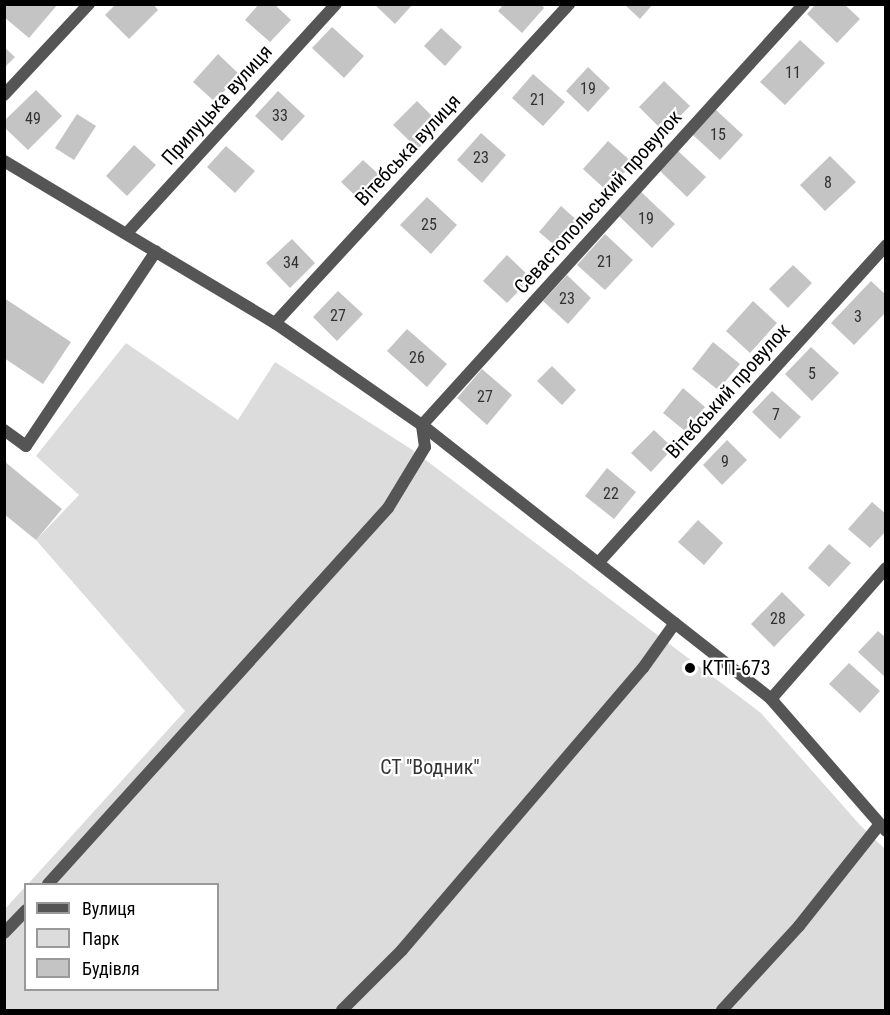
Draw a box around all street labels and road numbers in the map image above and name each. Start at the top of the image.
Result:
street label: Прилуцька вулиця [157,40,277,170]
street label: Вітебська вулиця [350,89,466,211]
street label: Севастопольський провулок [509,105,687,299]
street label: Вітебський провулок [661,318,795,464]

